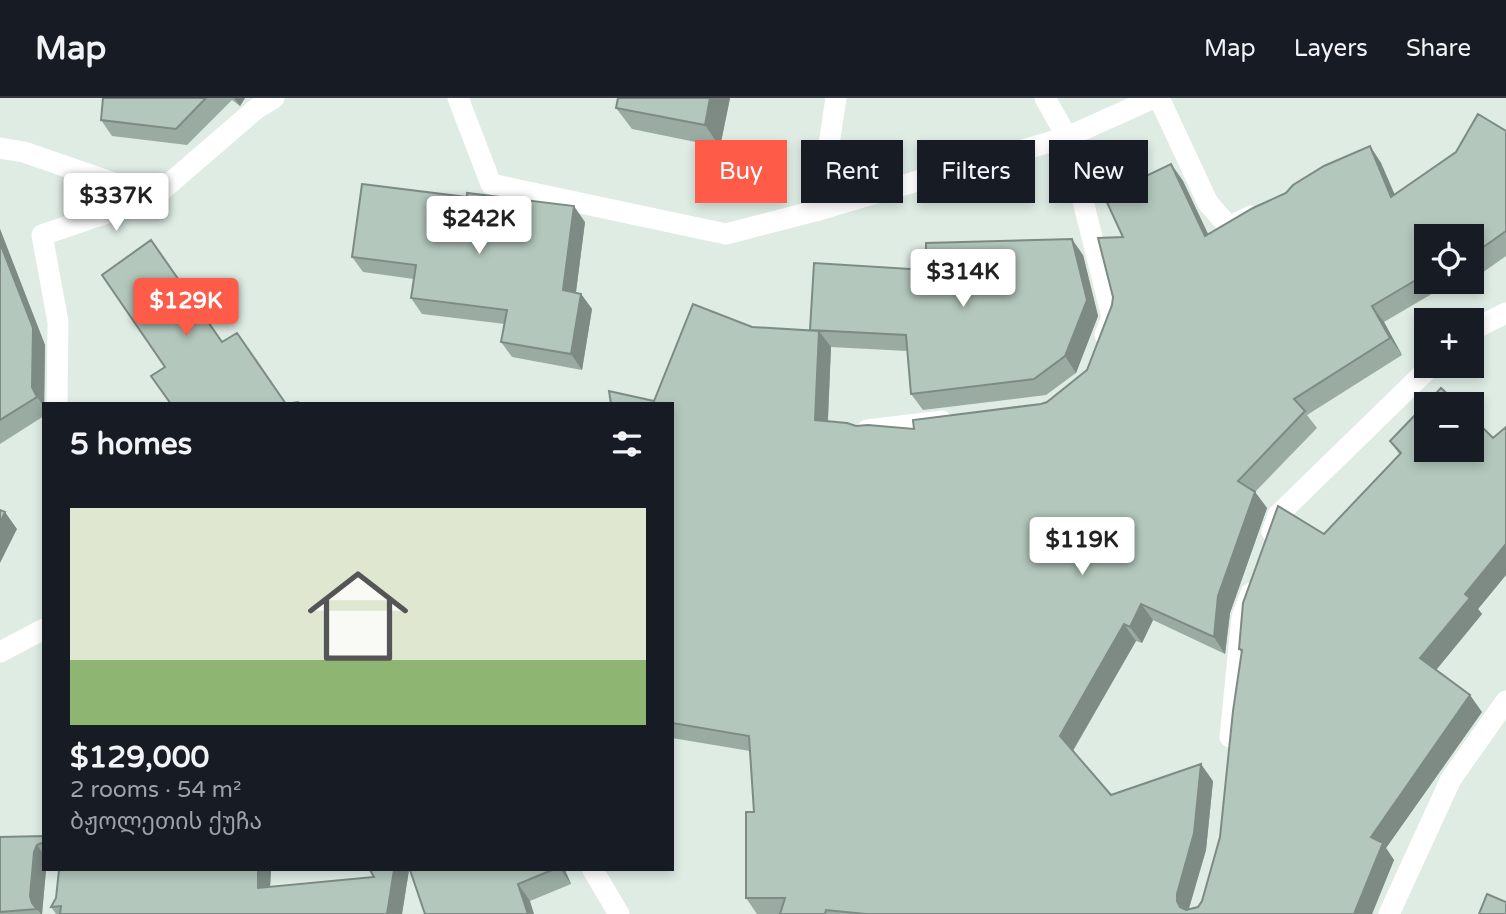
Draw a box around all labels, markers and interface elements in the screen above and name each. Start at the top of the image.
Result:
text: Map [35,29,106,68]
text: Map [1204,34,1256,63]
text: Layers [1294,34,1368,63]
text: Share [1406,34,1471,63]
chip: Buy [695,140,787,203]
chip: Rent [801,140,903,203]
chip: Filters [917,140,1035,203]
chip: New [1049,140,1148,203]
pin: $337K [67,174,165,233]
text: $337K [80,182,152,210]
pin: $242K [430,197,528,256]
text: $242K [443,205,515,233]
map controls [1414,224,1484,462]
button: locate [1414,224,1484,294]
pin: $314K [914,250,1012,309]
text: $314K [927,258,999,286]
pin: $129K [137,278,235,338]
text: $129K [150,287,222,315]
button: + [1414,308,1484,378]
button: − [1414,392,1484,462]
icon: filters [608,425,646,463]
text: 5 homes [70,426,192,463]
pin: $119K [1033,518,1131,577]
text: $119K [1046,526,1118,554]
icon: home [295,553,421,679]
text: $129,000 [70,739,209,776]
text: 2 rooms · 54 m² [70,776,241,804]
text: ბჟოლეთის ქუჩა [70,808,262,836]

